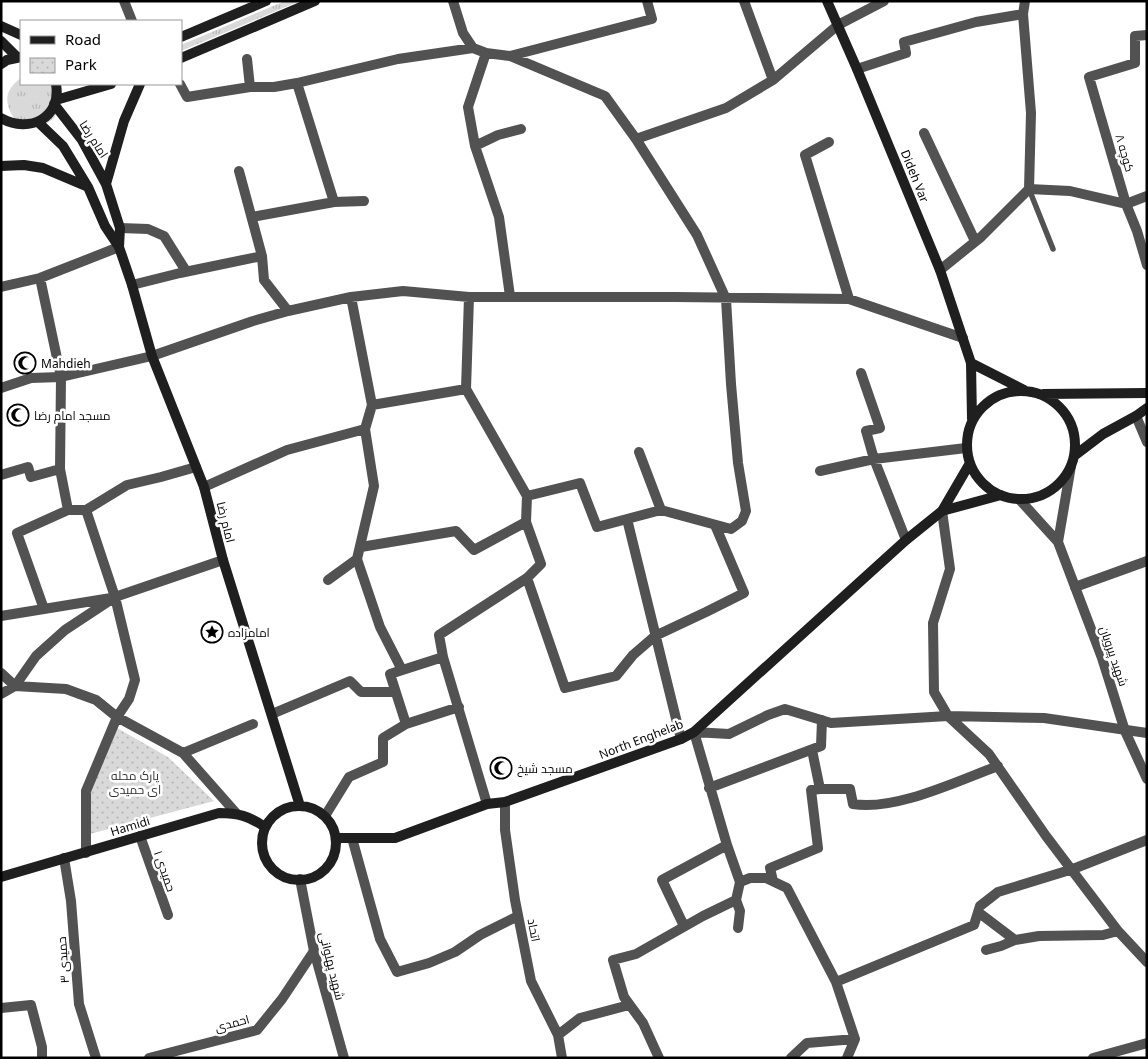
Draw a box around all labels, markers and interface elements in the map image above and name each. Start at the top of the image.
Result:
legend [20,20,182,85]
text: Road [65,29,101,49]
text: Park [65,54,97,74]
street label: امام رضا [76,117,112,161]
street label: کوچه ۸ [1111,132,1138,174]
street label: Dideh Var [897,147,933,205]
mosque icon: Mahdieh [13,351,37,375]
place label: Mahdieh [41,355,91,372]
mosque icon: مسجد امام رضا [6,403,30,427]
place label: مسجد امام رضا [34,407,110,424]
street label: امام رضا [213,500,239,544]
place icon: امامزاده [200,620,224,644]
place label: امامزاده [228,624,270,641]
street label: شهید پیرویان [1095,624,1132,689]
street label: North Enghelab [596,715,686,763]
mosque icon: مسجد شیخ [489,756,513,780]
place label: مسجد شیخ [517,760,573,777]
park label: پارک محله ای حمیدی [109,767,161,798]
street label: Hamidi [108,812,152,840]
street label: حمیدی ۱ [150,848,180,894]
street label: اتحاد [523,917,545,943]
street label: شهید پهلوانی [314,930,349,1002]
street label: حمیدی ۳ [53,936,73,984]
street label: احمدی [213,1010,251,1036]

